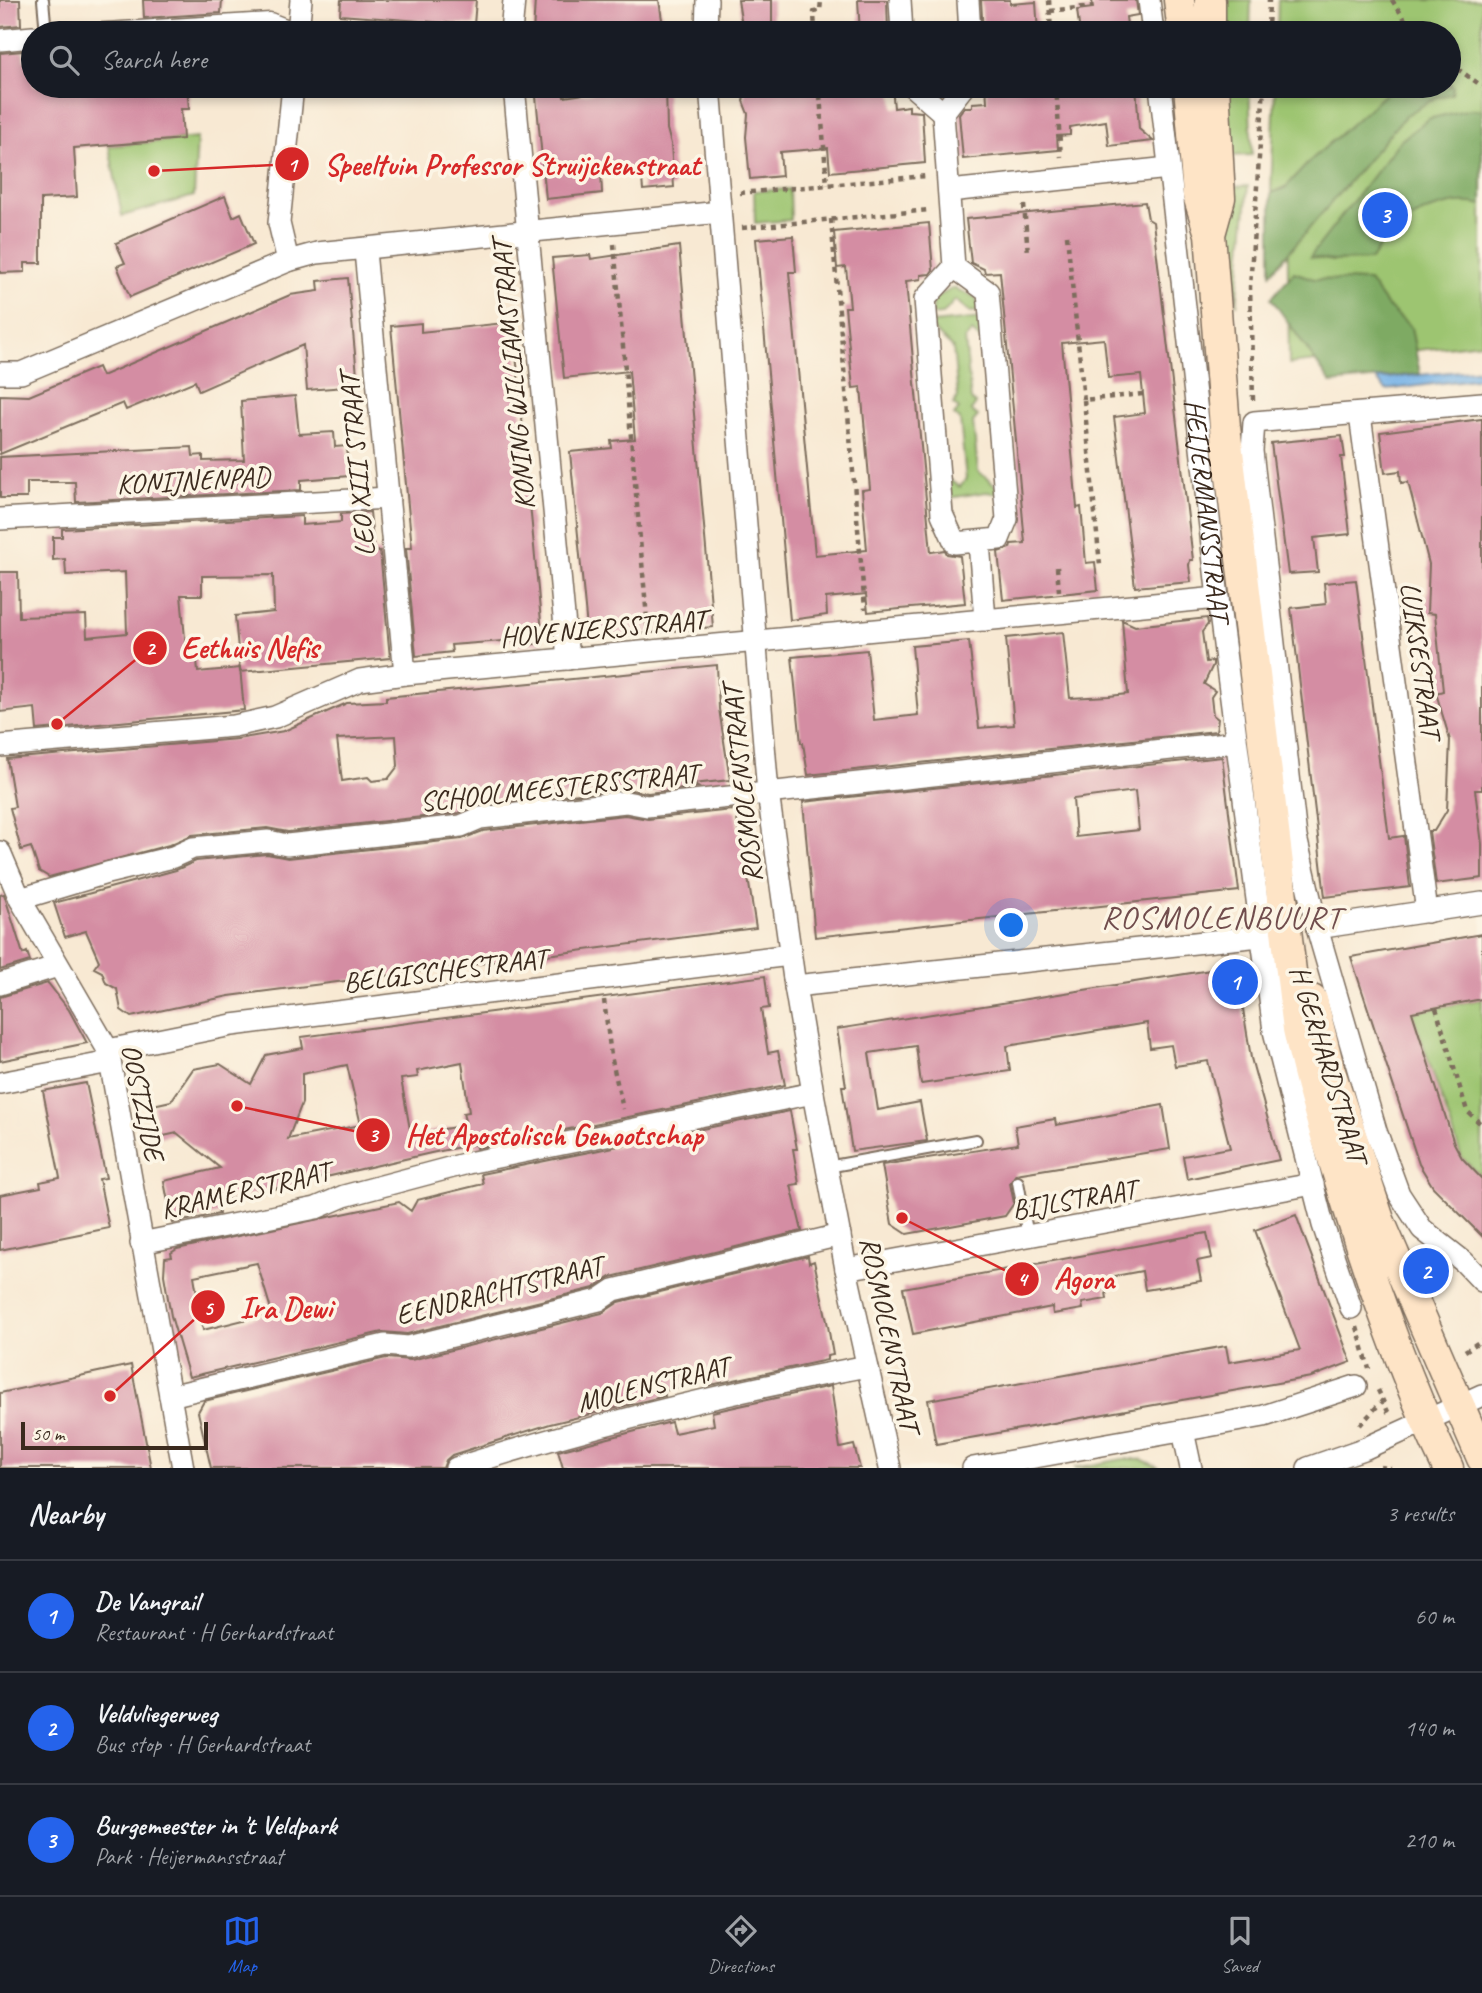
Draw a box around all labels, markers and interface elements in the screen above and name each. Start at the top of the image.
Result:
search box [21,21,1461,98]
icon: search [45,41,83,79]
text: Search here [101,43,207,76]
callout: Speeltuin Professor Struijckenstraat [275,139,714,190]
text: Speeltuin Professor Struijckenstraat [324,146,703,184]
text: 1 [287,152,299,178]
pin: 3 [1362,189,1408,241]
street label: KONING WILLIAMSTRAAT [483,232,542,511]
street label: LEO XIII STRAAT [331,365,382,558]
street label: HEIJERMANSSTRAAT [1178,398,1239,629]
street label: KONIJNENPAD [116,458,273,501]
street label: LUIKSESTRAAT [1393,580,1450,746]
street label: HOVENIERSSTRAAT [498,601,715,654]
callout: Eethuis Nefis [132,622,333,673]
text: Eethuis Nefis [181,629,322,667]
text: 2 [145,635,157,661]
street label: ROSMOLENSTRAAT [714,677,770,884]
street label: SCHOOLMEESTERSSTRAAT [418,754,706,819]
district label: ROSMOLENBUURT [1101,897,1347,938]
your location [994,908,1028,942]
street label: BELGISCHESTRAAT [341,939,555,1000]
pin: 1 [1212,956,1258,1008]
street label: H GERHARDSTRAAT [1282,961,1377,1173]
street label: OOSTZIJDE [114,1041,173,1166]
callout: Het Apostolisch Genootschap [356,1109,717,1160]
text: Het Apostolisch Genootschap [405,1116,705,1154]
text: 3 [368,1122,380,1148]
street label: KRAMERSTRAAT [157,1152,340,1226]
street label: BIJLSTRAAT [1009,1170,1145,1227]
street label: ROSMOLENSTRAAT [852,1234,929,1441]
pin: 2 [1403,1245,1449,1297]
street label: EENDRACHTSTRAAT [392,1246,612,1333]
callout: Agora [1005,1253,1128,1304]
text: Agora [1054,1260,1117,1298]
text: 4 [1017,1266,1029,1292]
callout: Ira Dewi [191,1282,346,1333]
text: Ira Dewi [240,1289,336,1327]
text: 5 [203,1295,214,1321]
street label: MOLENSTRAAT [573,1347,739,1420]
scale bar [21,1419,208,1451]
text: 50 m [32,1422,64,1446]
text: Nearby [28,1495,104,1533]
text: 3 results [1387,1499,1454,1528]
text: De Vangrail [95,1585,199,1618]
text: 1 [46,1602,56,1631]
text: 60 m [1415,1602,1454,1631]
text: Restaurant · H Gerhardstraat [95,1618,333,1647]
text: Veldvliegerweg [95,1697,217,1730]
text: 2 [46,1714,56,1743]
text: 140 m [1405,1714,1454,1743]
text: Bus stop · H Gerhardstraat [95,1730,310,1759]
text: Burgemeester in 't Veldpark [95,1809,337,1842]
text: 3 [46,1826,56,1855]
text: 210 m [1405,1826,1454,1855]
text: Park · Heijermansstraat [95,1842,283,1871]
tab: Map [223,1912,261,1978]
tab: Directions [708,1912,774,1978]
tab: Saved [1221,1912,1259,1978]

